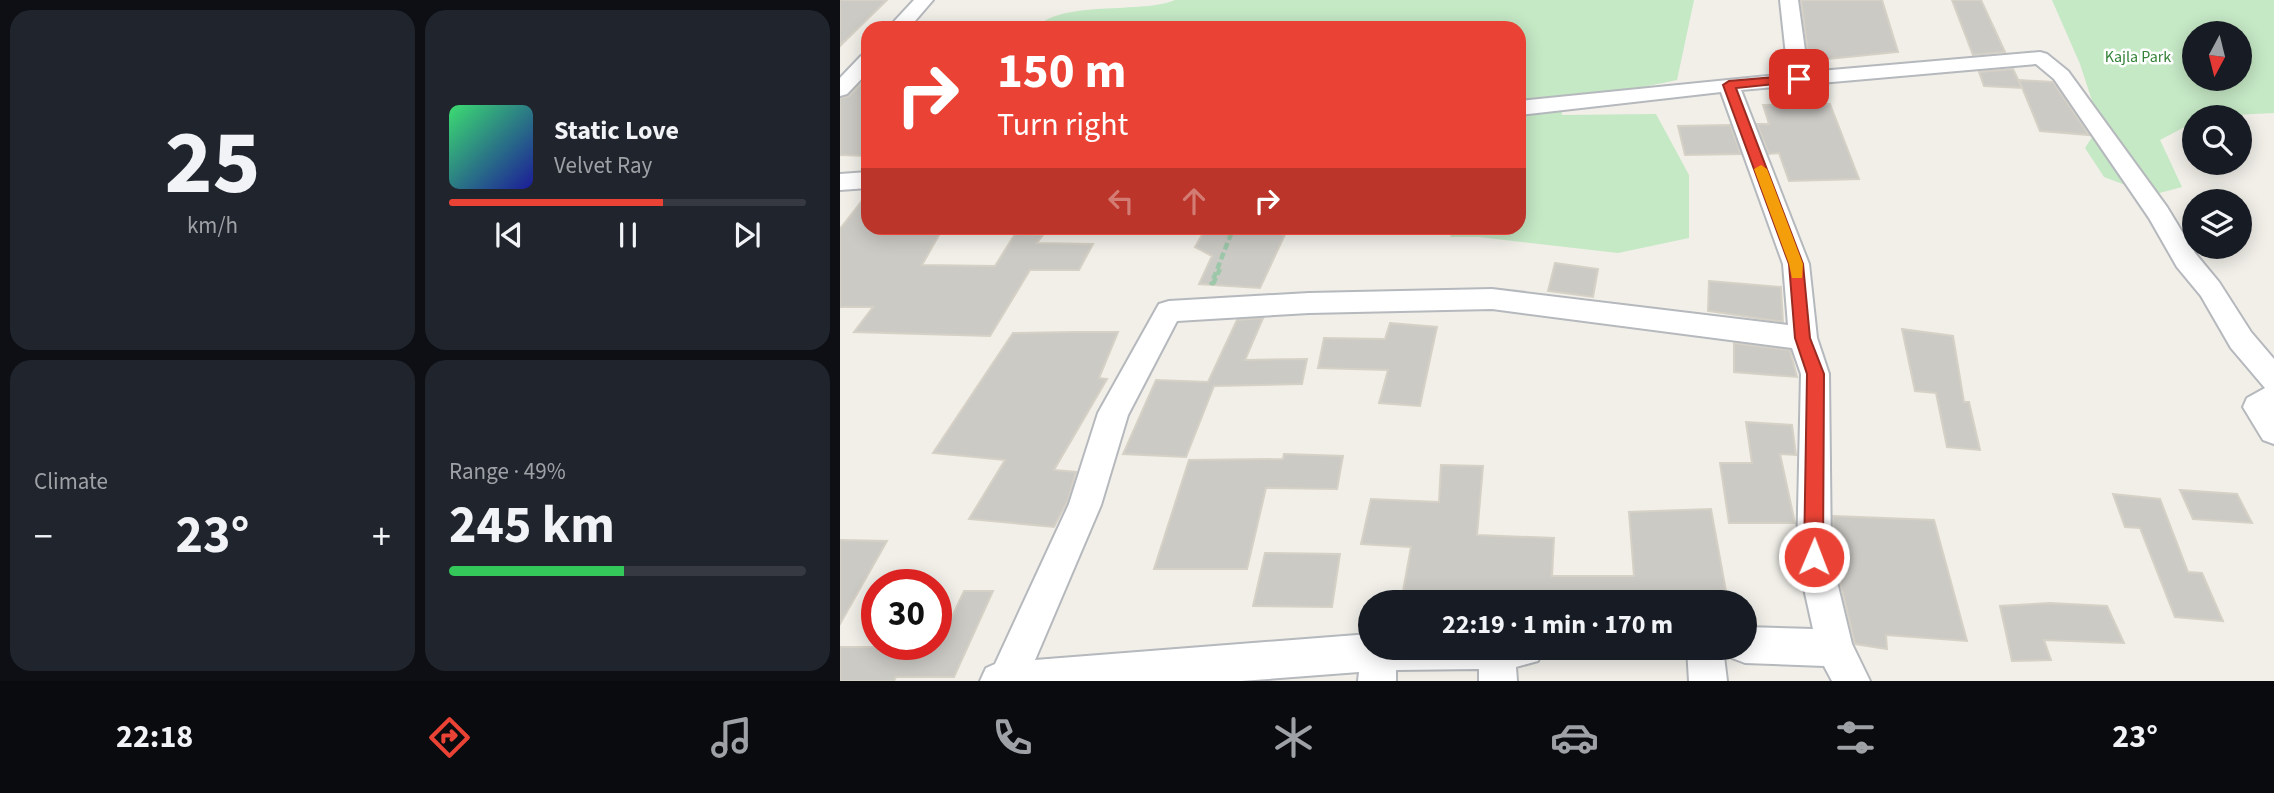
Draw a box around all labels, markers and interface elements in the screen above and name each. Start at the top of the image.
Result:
north arrow [2182,21,2252,91]
map controls [2182,21,2252,259]
text: 150 m [997,37,1126,107]
park label: Kajla Park [2105,46,2171,68]
icon: right [882,49,973,140]
pin [1769,49,1829,109]
icon: arrive [1780,60,1818,98]
text: 25 [164,99,261,228]
text: Turn right [997,102,1128,148]
button: search [2182,105,2252,175]
text: Static Love [554,112,679,149]
text: Velvet Ray [554,149,652,182]
icon: left [1102,182,1140,220]
icon: ahead [1175,182,1213,220]
icon: right [1248,182,1286,220]
button: layers [2182,189,2252,259]
text: km/h [187,209,238,242]
icon: previous [490,216,528,254]
icon: pause [609,216,647,254]
icon: next [728,216,766,254]
text: Range · 49% [449,455,566,488]
text: Climate [34,465,108,498]
text: 245 km [449,489,615,563]
text: 23° [176,499,249,573]
text: − [34,510,53,564]
text: + [372,510,391,564]
position arrow [1777,520,1851,594]
speed limit sign: 30 [861,569,952,660]
text: 22:19 · 1 min · 170 m [1442,606,1673,643]
icon: directions [425,713,474,762]
icon: music [707,713,756,762]
icon: phone [988,713,1037,762]
icon: climate [1269,713,1318,762]
icon: car [1550,713,1599,762]
icon: filters [1831,713,1880,762]
text: 22:18 [116,714,193,760]
text: 23° [2112,714,2158,760]

